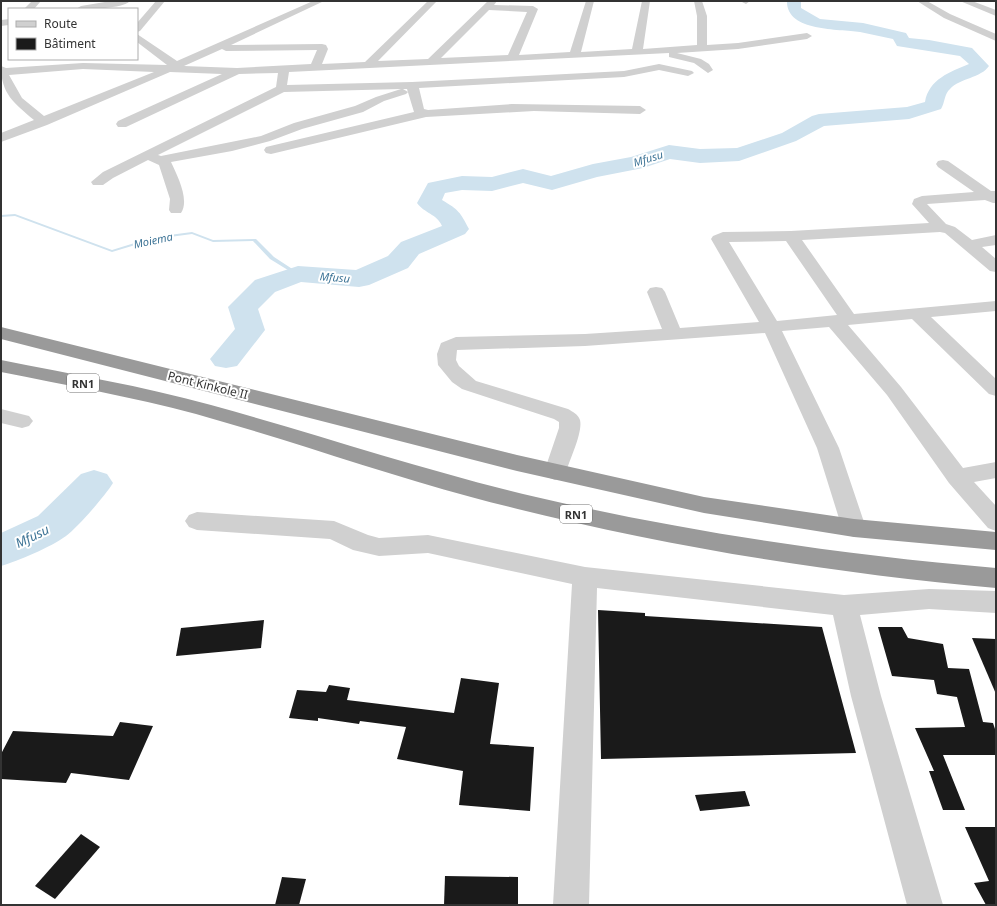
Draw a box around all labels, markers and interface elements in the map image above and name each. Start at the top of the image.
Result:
legend [8,8,138,60]
text: Route [44,15,77,32]
text: Bâtiment [44,35,96,52]
water label: Mfusu [631,146,665,170]
water label: Moiema [132,228,175,251]
water label: Mfusu [319,268,351,286]
street label: Pont Kinkole II [166,367,250,403]
road number: RN1 [67,374,99,392]
road number: RN1 [560,505,592,523]
water label: Mfusu [12,520,52,552]

